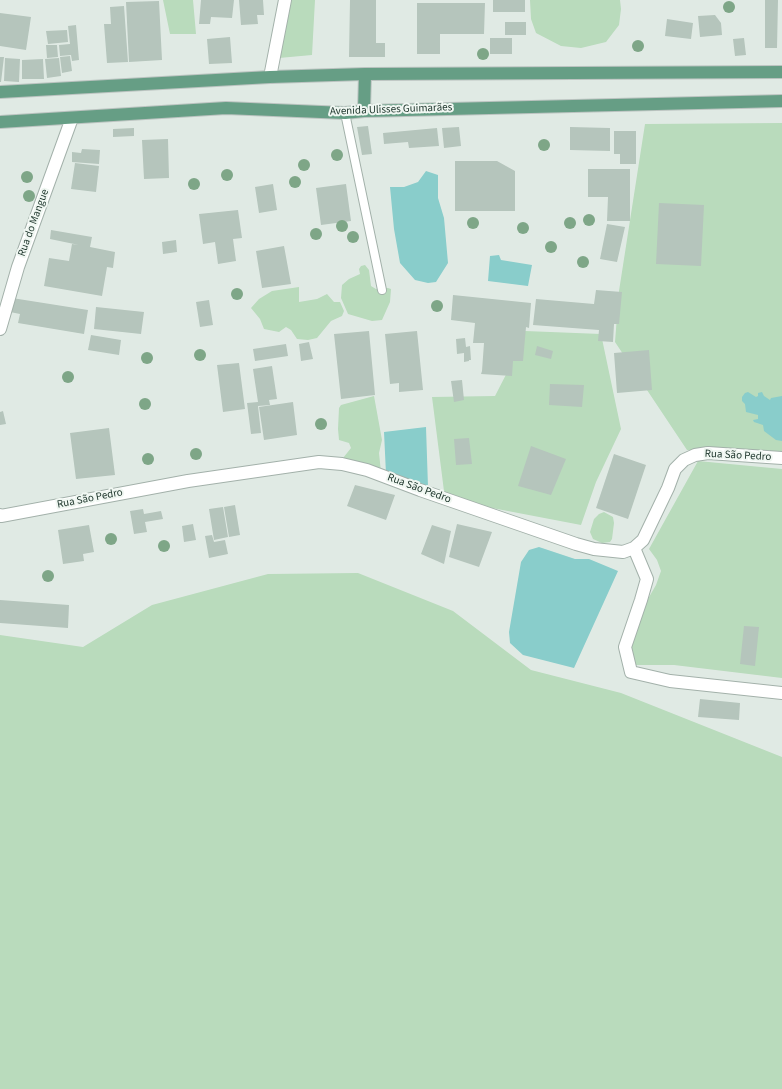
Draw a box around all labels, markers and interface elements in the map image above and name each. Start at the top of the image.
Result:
street label: Avenida Ulisses Guimarães [330,101,452,119]
street label: Rua do Mangue [16,187,52,259]
street label: Rua São Pedro [704,448,772,464]
street label: Rua São Pedro [385,471,453,507]
street label: Rua São Pedro [56,486,124,512]

